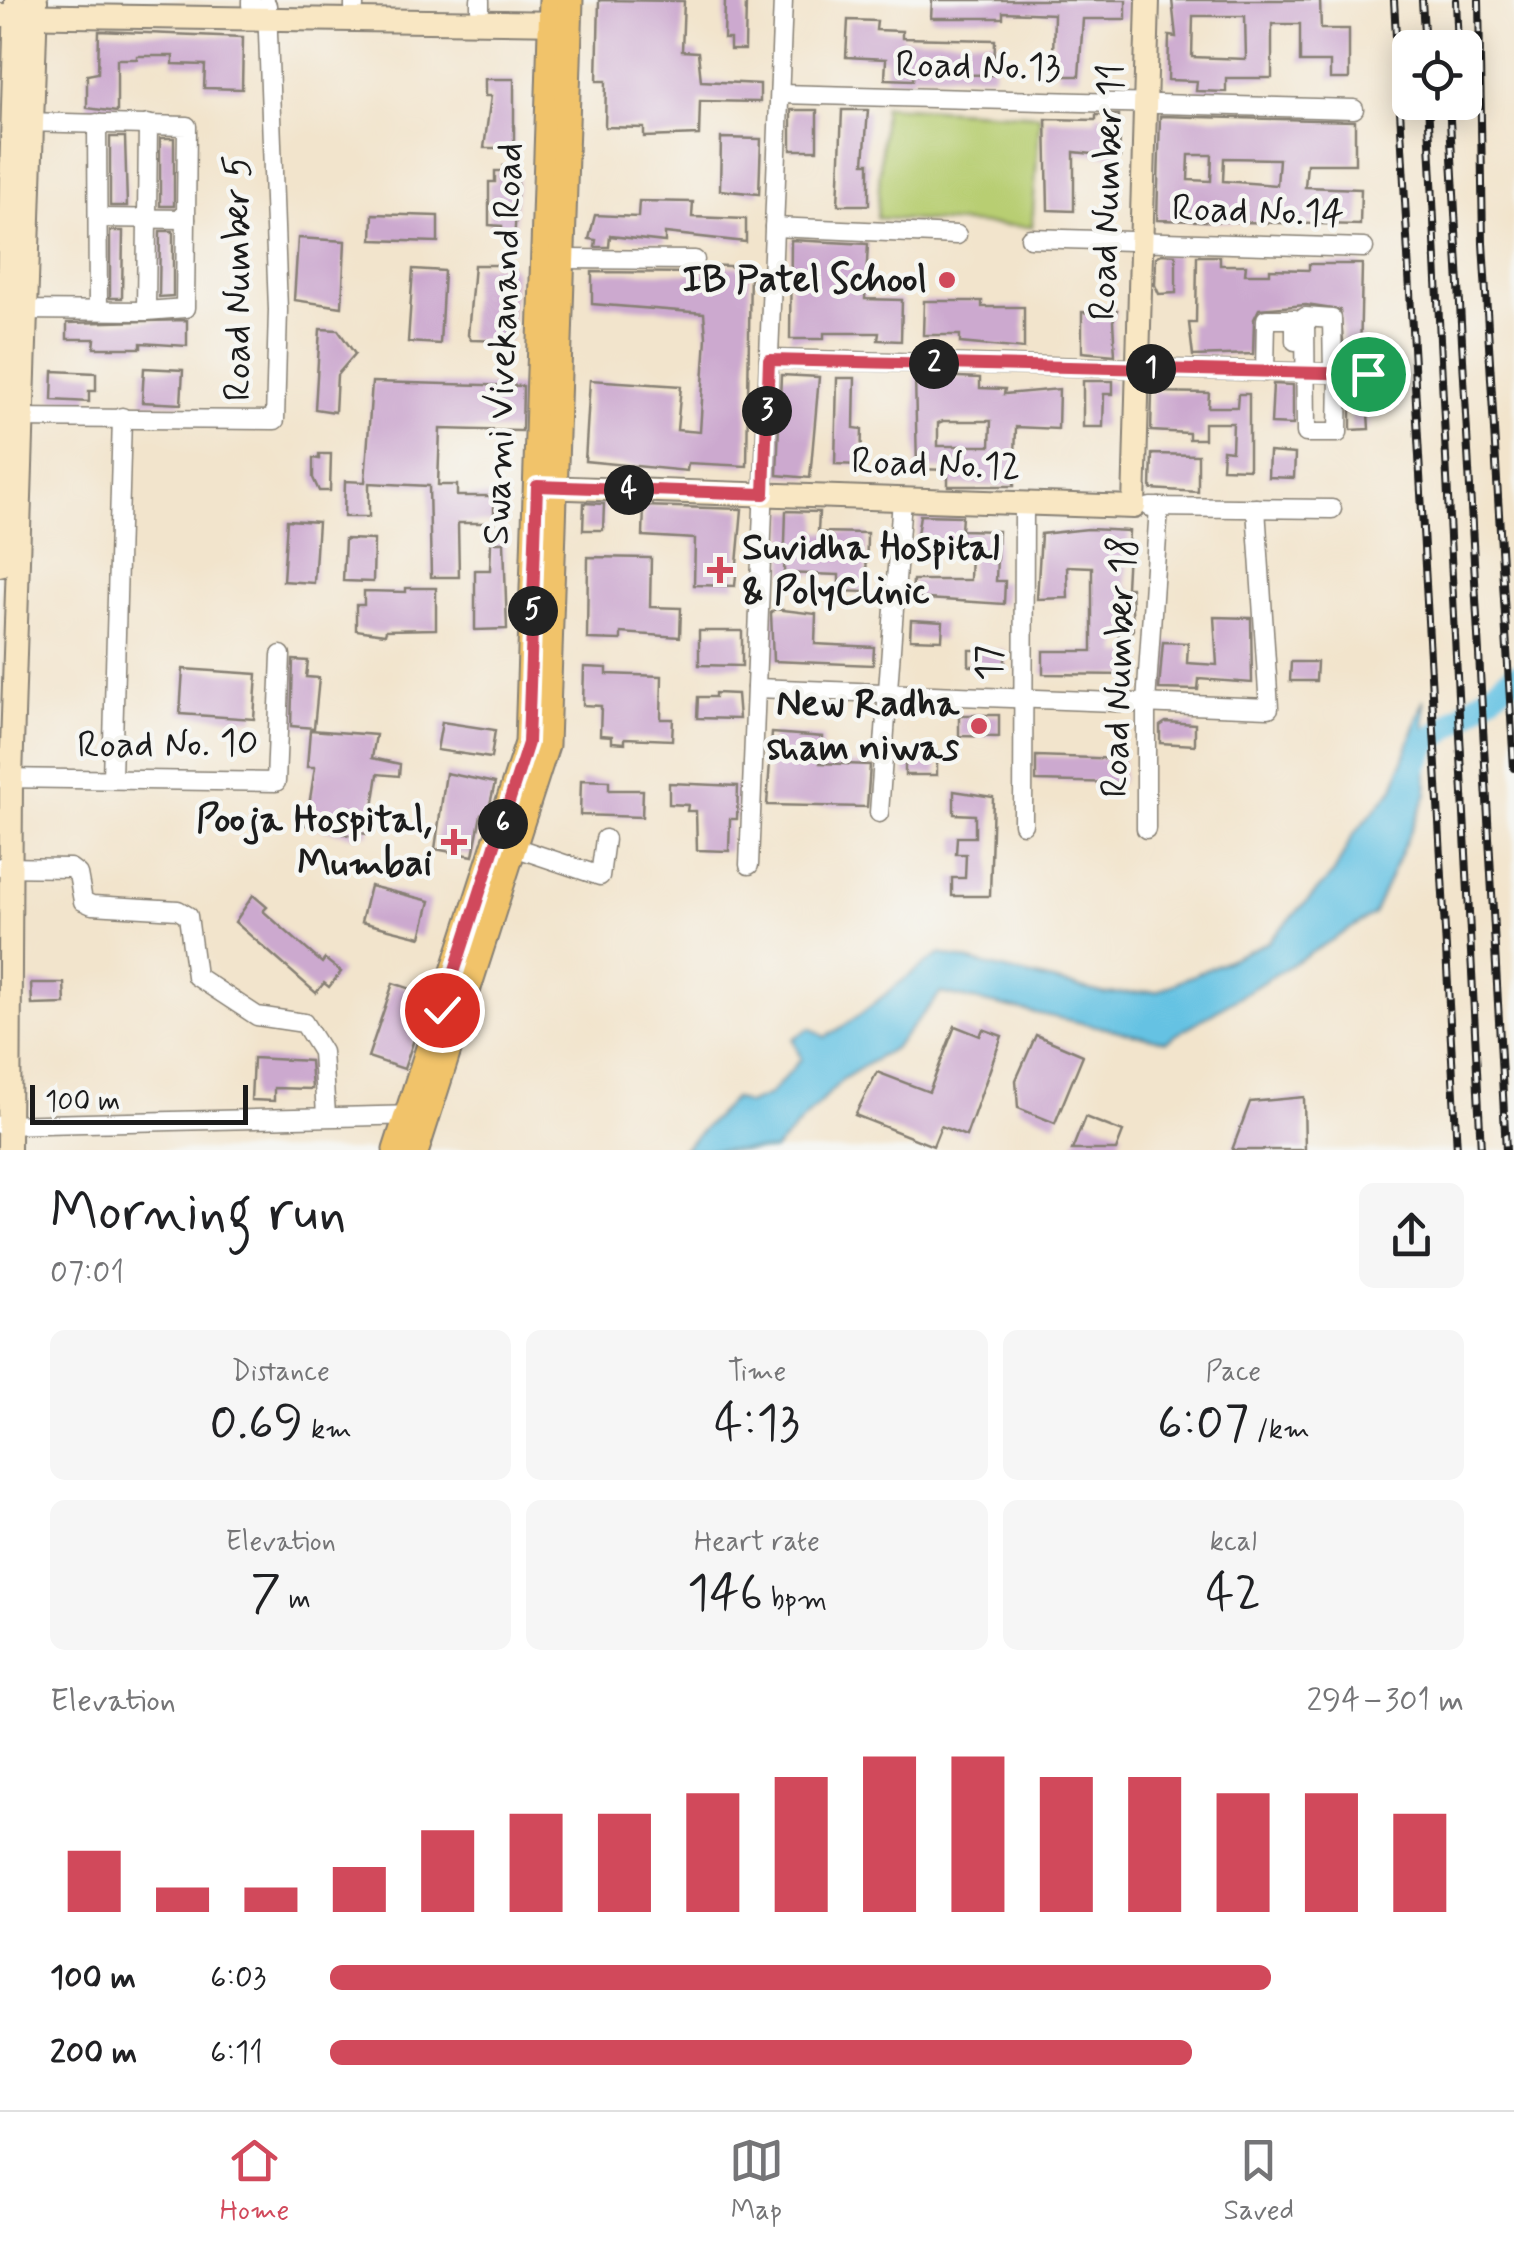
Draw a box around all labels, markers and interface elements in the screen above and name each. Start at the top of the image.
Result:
map controls [1392,30,1482,120]
button: locate [1392,30,1482,120]
street label: Road No.13 [895,41,1061,93]
street label: Road Number 11 [1079,63,1137,321]
street label: Swami Vivekanand Road [472,142,536,546]
street label: Road Number 5 [214,155,263,401]
street label: Road No.14 [1171,185,1345,239]
place label: IB Patel School [682,256,927,305]
marker: IB Patel School [936,269,958,291]
pin [1326,332,1411,417]
pin: 2 [909,339,959,389]
pin: 1 [1126,344,1176,394]
text: 2 [927,345,941,382]
icon: arrive [1341,347,1396,402]
text: 1 [1145,350,1157,387]
pin: 3 [742,386,792,436]
text: 3 [761,392,773,429]
street label: Road No.12 [851,438,1021,492]
pin: 4 [604,465,654,515]
text: 4 [621,471,637,508]
place label: Suvidha Hospital & PolyClinic [742,524,1000,617]
street label: Road Number 18 [1091,536,1149,798]
marker: Suvidha Hospital & PolyClinic [707,557,733,583]
pin: 5 [508,586,558,636]
text: 5 [525,592,541,629]
street label: 17 [966,645,1015,681]
place label: New Radha sham niwas [766,680,960,773]
marker: New Radha sham niwas [968,715,990,737]
street label: Road No. 10 [77,719,259,771]
place label: Pooja Hospital, Mumbai [196,796,432,889]
pin: 6 [478,799,528,849]
text: 6 [496,805,510,842]
marker: Pooja Hospital, Mumbai [441,829,467,855]
pin [400,968,485,1053]
icon: check [415,983,470,1038]
scale bar [30,1080,248,1124]
text: 100 m [45,1084,120,1121]
text: Morning run [50,1178,347,1250]
button: share [1359,1183,1464,1288]
text: 07:01 [50,1252,124,1294]
text: Distance [231,1354,330,1391]
text: Time [728,1354,786,1391]
text: Pace [1205,1354,1261,1391]
text: 0.69 [210,1391,303,1457]
text: 4:13 [714,1391,800,1457]
text: 6:07 [1157,1391,1249,1457]
text: km [303,1412,352,1449]
text: /km [1249,1412,1310,1449]
text: Elevation [226,1524,336,1561]
text: Heart rate [694,1524,820,1561]
text: kcal [1210,1524,1257,1561]
text: 7 [251,1561,281,1627]
text: 146 [687,1561,763,1627]
text: 42 [1206,1561,1261,1627]
text: m [281,1582,311,1619]
text: bpm [763,1582,827,1619]
text: Elevation [50,1680,176,1722]
text: 294–301 m [1306,1680,1464,1722]
text: 100 m [50,1957,136,1999]
text: 6:03 [210,1957,266,1999]
text: 200 m [50,2032,137,2074]
text: 6:11 [210,2032,263,2074]
tab: Home [220,2133,289,2230]
tab: Map [729,2133,784,2230]
tab: Saved [1223,2133,1294,2230]

